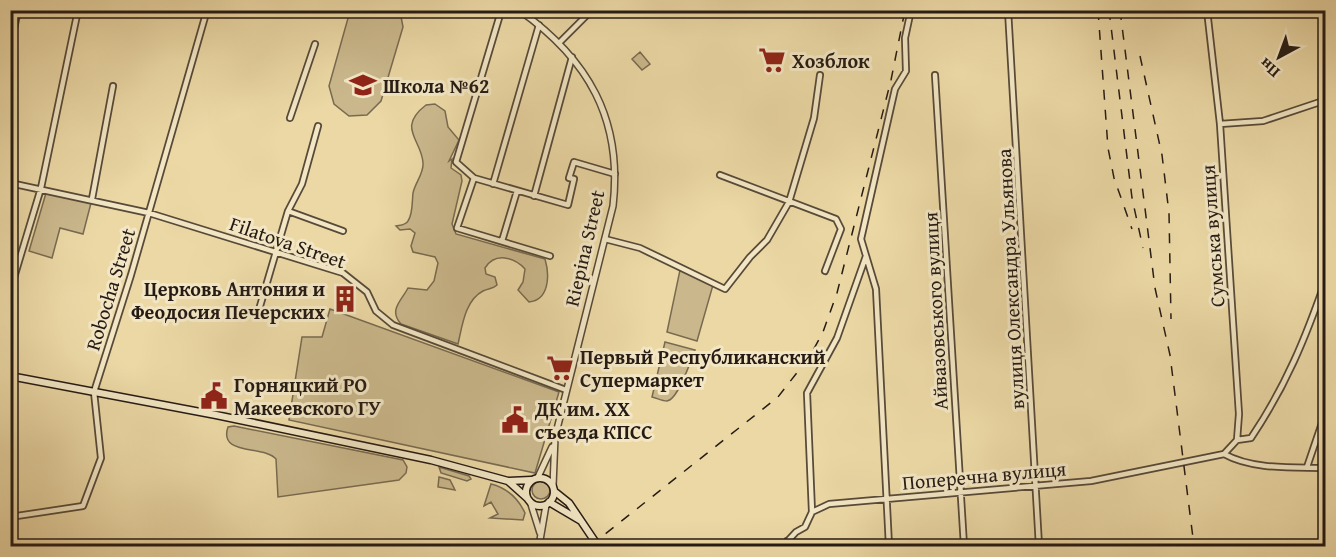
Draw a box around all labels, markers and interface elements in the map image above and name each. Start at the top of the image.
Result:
north arrow [1249,27,1309,87]
supermarket icon: Хозблок [757,45,787,75]
place label: Хозблок [792,46,870,75]
text: Пн [1253,52,1285,84]
school or university icon: Школа №62 [348,70,378,100]
place label: Школа №62 [383,71,489,100]
street label: вулиця Олександра Ульянова [989,147,1031,410]
street label: Сумська вулиця [1193,164,1231,308]
street label: Riepina Street [557,187,611,309]
street label: Filatova Street [226,209,350,275]
street label: Айвазовського вулиця [915,211,955,411]
street label: Robocha Street [78,224,142,354]
place label: Церковь Антония и Феодосия Печерских [131,274,325,326]
building icon: Церковь Антония и Феодосия Печерских [330,284,360,314]
place label: Первый Республиканский Супермаркет [580,342,826,394]
supermarket icon: Первый Республиканский Супермаркет [545,353,575,383]
place label: Горняцкий РО Макеевского ГУ [234,370,381,422]
public building icon: Горняцкий РО Макеевского ГУ [199,381,229,411]
place label: ДК им. XX съезда КПСС [534,394,653,446]
public building icon: ДК им. XX съезда КПСС [500,405,530,435]
street label: Поперечна вулиця [901,453,1067,497]

